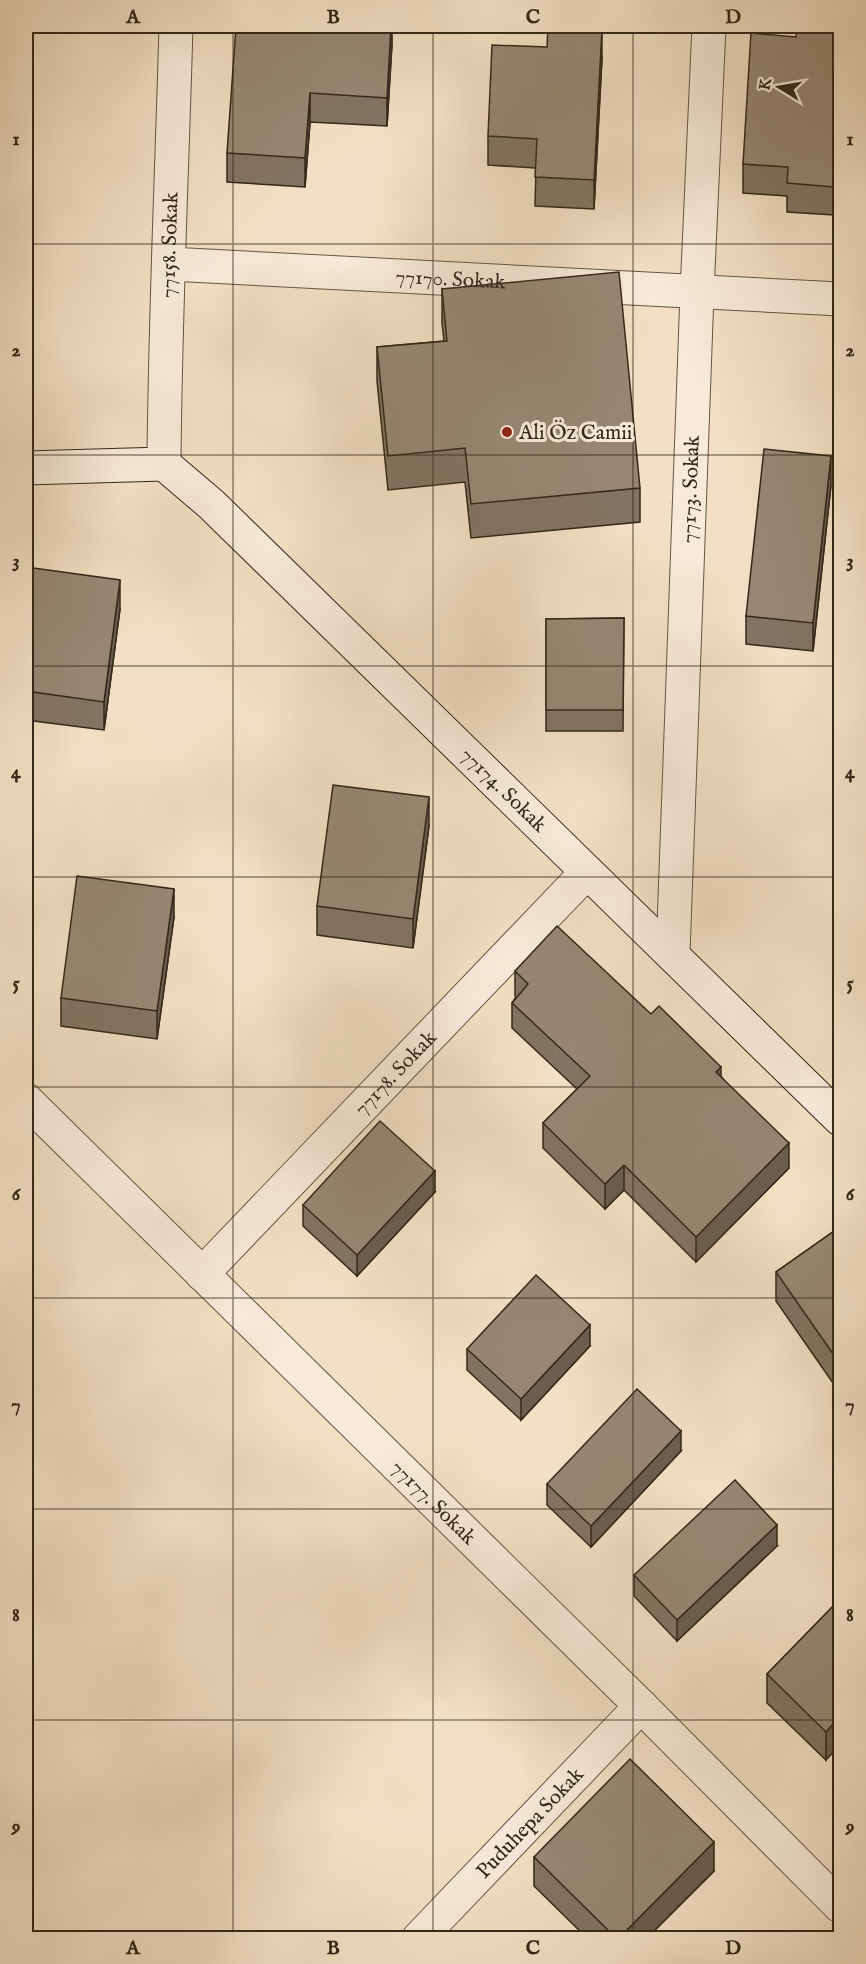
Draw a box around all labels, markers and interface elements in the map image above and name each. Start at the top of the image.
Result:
text: A [125,5,141,30]
text: B [326,5,340,30]
text: C [526,5,540,30]
text: D [725,5,741,30]
north arrow [749,57,809,117]
text: K [755,76,777,92]
text: 1 [12,127,20,152]
text: 1 [846,127,854,152]
street label: 77158. Sokak [155,191,186,298]
street label: 77170. Sokak [395,264,507,297]
text: 2 [11,338,21,363]
text: 2 [845,338,855,363]
place label: Ali Öz Camii [518,420,632,447]
marker: Ali Öz Camii [500,425,514,439]
street label: 77173. Sokak [676,434,707,544]
text: 3 [12,549,20,574]
text: 3 [846,549,854,574]
street label: 77174. Sokak [454,742,553,839]
text: 4 [11,760,22,785]
text: 4 [845,760,856,785]
text: 5 [12,971,20,996]
text: 5 [846,971,854,996]
street label: 77178. Sokak [349,1025,444,1122]
text: 6 [12,1182,22,1207]
text: 6 [846,1182,856,1207]
text: 7 [11,1393,21,1418]
text: 7 [845,1393,855,1418]
street label: 77177. Sokak [384,1455,482,1552]
text: 8 [12,1603,20,1628]
text: 8 [846,1603,854,1628]
street label: Puduhepa Sokak [471,1761,591,1885]
text: 9 [11,1814,21,1839]
text: 9 [845,1814,855,1839]
text: A [125,1936,141,1961]
text: B [326,1936,340,1961]
text: C [526,1936,540,1961]
text: D [725,1936,741,1961]

